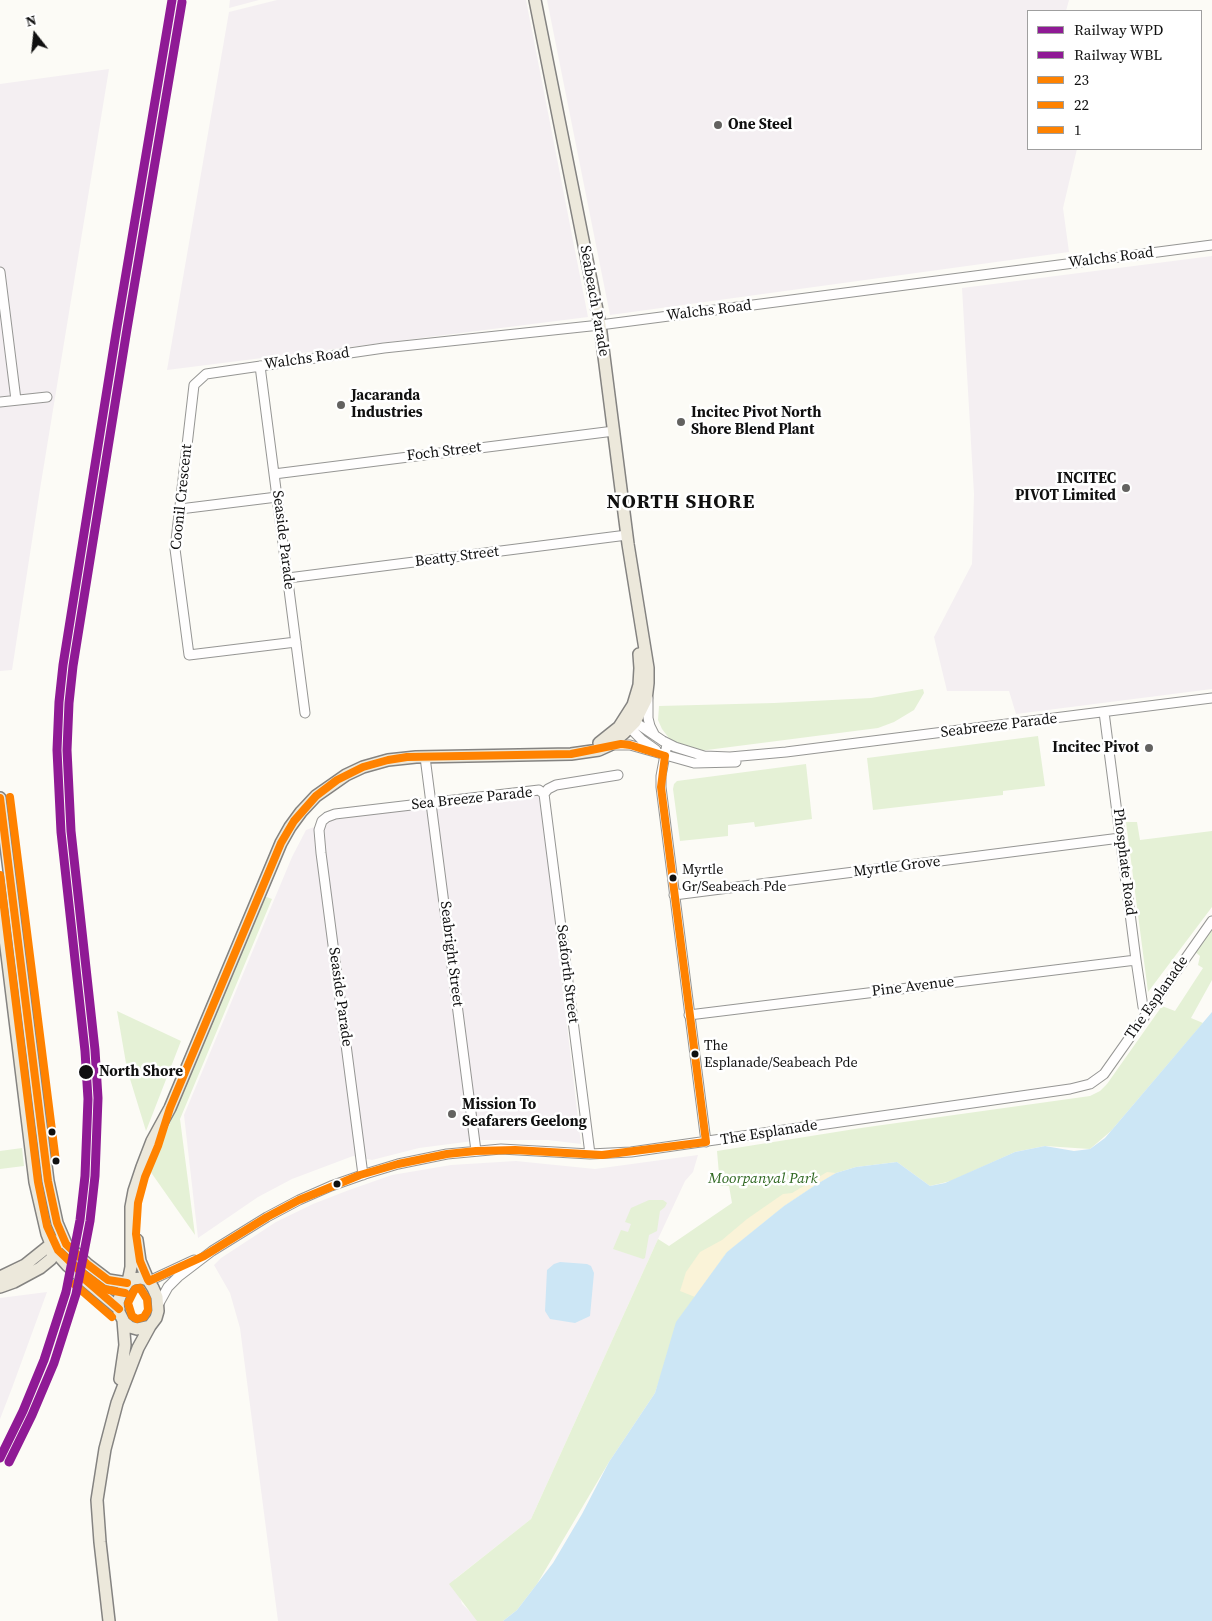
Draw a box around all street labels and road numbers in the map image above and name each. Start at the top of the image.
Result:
street label: Seabeach Parade [575,244,613,358]
street label: Walchs Road [1067,244,1155,272]
street label: Walchs Road [665,297,753,325]
street label: Walchs Road [263,344,351,374]
street label: Foch Street [406,439,482,465]
street label: Coonil Crescent [168,443,196,551]
street label: Seaside Parade [268,489,298,591]
street label: Beatty Street [414,543,500,571]
street label: Seabreeze Parade [940,710,1058,742]
street label: Sea Breeze Parade [411,784,533,814]
street label: Phosphate Road [1109,807,1139,917]
street label: Myrtle Grove [852,853,942,881]
street label: Seabright Street [436,900,466,1008]
street label: Seaforth Street [552,924,582,1024]
street label: Seaside Parade [324,946,356,1048]
street label: The Esplanade [1122,953,1192,1043]
street label: Pine Avenue [871,973,955,1001]
street label: The Esplanade [719,1116,819,1150]

